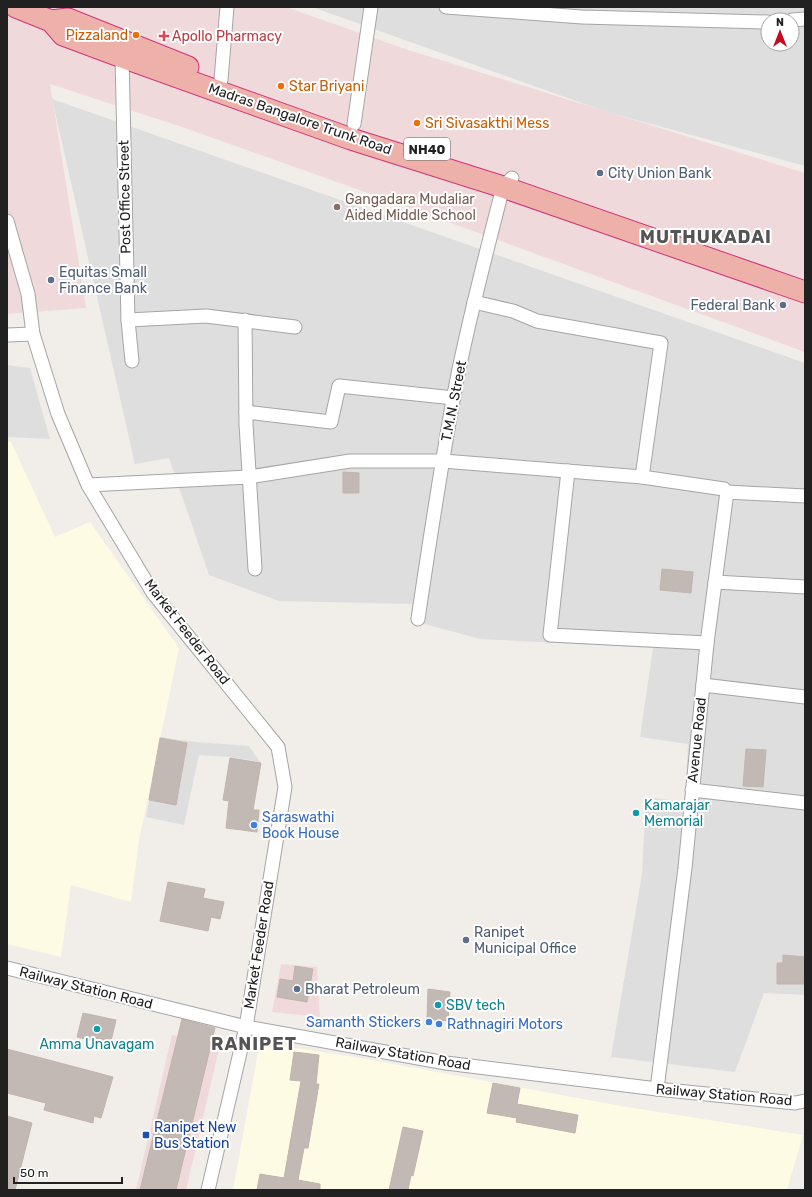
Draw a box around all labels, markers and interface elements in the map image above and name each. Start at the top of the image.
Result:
north arrow [760,12,800,52]
text: N [776,16,784,29]
place label: Pizzaland [66,27,128,44]
place label: Apollo Pharmacy [172,28,282,45]
marker: Pizzaland [131,30,141,40]
marker: Apollo Pharmacy [159,31,169,41]
place label: Star Briyani [289,78,364,95]
street label: Madras Bangalore Trunk Road [206,80,394,158]
marker: Star Briyani [276,81,286,91]
place label: Sri Sivasakthi Mess [425,115,549,132]
marker: Sri Sivasakthi Mess [412,118,422,128]
road number: NH40 [404,138,450,160]
street label: Post Office Street [115,139,134,254]
place label: City Union Bank [608,165,712,182]
marker: City Union Bank [595,168,605,178]
place label: Gangadara Mudaliar Aided Middle School [345,191,476,224]
marker: Gangadara Mudaliar Aided Middle School [332,202,342,212]
district label: MUTHUKADAI [640,226,772,248]
place label: Equitas Small Finance Bank [59,264,148,297]
marker: Equitas Small Finance Bank [46,275,56,285]
place label: Federal Bank [690,297,776,314]
marker: Federal Bank [778,300,788,310]
street label: T.M.N. Street [438,359,470,443]
street label: Market Feeder Road [141,576,233,688]
street label: Avenue Road [684,697,710,783]
place label: Kamarajar Memorial [644,797,711,830]
marker: Kamarajar Memorial [631,808,641,818]
place label: Saraswathi Book House [262,809,340,842]
marker: Saraswathi Book House [249,820,259,830]
street label: Market Feeder Road [240,880,278,1010]
place label: Ranipet Municipal Office [474,924,577,957]
marker: Ranipet Municipal Office [461,935,471,945]
street label: Railway Station Road [18,963,154,1013]
place label: Bharat Petroleum [305,981,420,998]
marker: Bharat Petroleum [292,984,302,994]
place label: SBV tech [446,997,505,1014]
marker: SBV tech [433,1000,443,1010]
place label: Samanth Stickers [306,1014,421,1031]
place label: Rathnagiri Motors [447,1016,563,1033]
marker: Samanth Stickers [424,1017,434,1027]
marker: Rathnagiri Motors [434,1019,444,1029]
marker: Amma Unavagam [92,1024,102,1034]
district label: RANIPET [211,1033,297,1055]
street label: Railway Station Road [334,1034,472,1074]
place label: Amma Unavagam [39,1036,155,1053]
street label: Railway Station Road [655,1081,793,1109]
place label: Ranipet New Bus Station [154,1119,236,1152]
marker: Ranipet New Bus Station [141,1130,151,1140]
scale bar [14,1159,122,1185]
text: 50 m [20,1166,48,1180]

